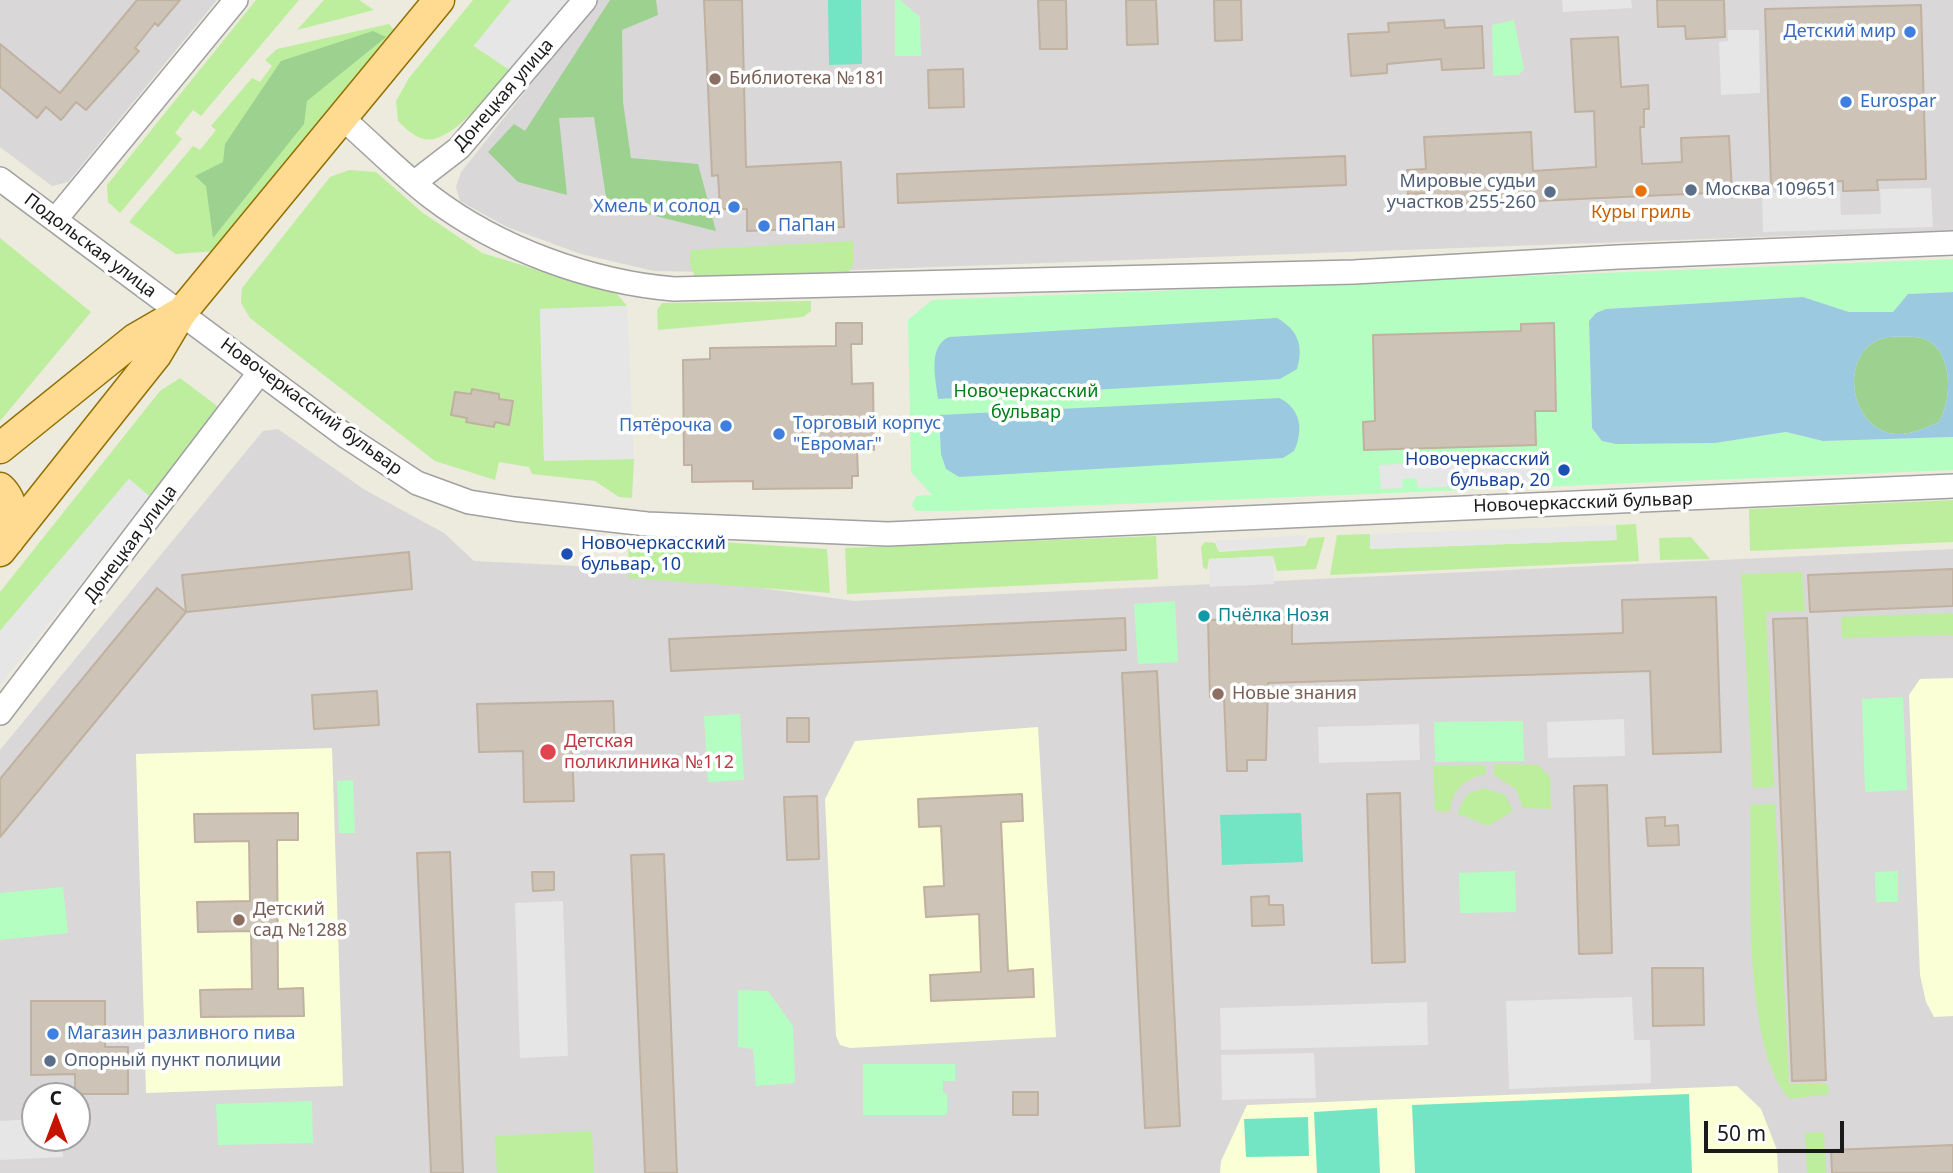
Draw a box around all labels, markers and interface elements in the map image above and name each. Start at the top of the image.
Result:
place label: Детский мир [1784,21,1896,43]
marker: Детский мир [1902,24,1918,40]
street label: Донецкая улица [450,35,558,155]
place label: Библиотека №181 [729,68,885,90]
marker: Библиотека №181 [707,71,723,87]
place label: Eurospar [1860,91,1936,113]
marker: Eurospar [1838,94,1854,110]
place label: Мировые судьи участков 255-260 [1387,171,1536,214]
place label: Москва 109651 [1705,179,1837,201]
marker: Москва 109651 [1683,182,1699,198]
marker: Куры гриль [1633,183,1649,199]
marker: Мировые судьи участков 255-260 [1542,184,1558,200]
street label: Подольская улица [20,189,160,303]
place label: Хмель и солод [593,196,720,218]
marker: Хмель и солод [726,199,742,215]
place label: Куры гриль [1591,202,1691,224]
place label: ПаПан [778,215,835,237]
marker: ПаПан [756,218,772,234]
street label: Новочеркасский бульвар [216,334,406,480]
park label: Новочеркасский бульвар [954,381,1098,424]
place label: Торговый корпус "Евромаг" [793,413,941,456]
place label: Пятёрочка [619,415,712,437]
marker: Пятёрочка [718,418,734,434]
marker: Торговый корпус "Евромаг" [771,426,787,442]
place label: Новочеркасский бульвар, 20 [1405,449,1550,491]
marker: Новочеркасский бульвар, 20 [1556,462,1572,478]
street label: Донецкая улица [80,481,182,607]
street label: Новочеркасский бульвар [1473,488,1693,518]
place label: Новочеркасский бульвар, 10 [581,533,726,576]
marker: Новочеркасский бульвар, 10 [559,546,575,562]
place label: Пчёлка Нозя [1218,605,1329,627]
marker: Пчёлка Нозя [1196,608,1212,624]
place label: Новые знания [1232,683,1357,705]
marker: Новые знания [1210,686,1226,702]
place label: Детская поликлиника №112 [564,731,734,774]
marker: Детская поликлиника №112 [538,742,558,762]
place label: Детский сад №1288 [253,899,347,942]
marker: Детский сад №1288 [231,912,247,928]
place label: Магазин разливного пива [67,1023,296,1045]
marker: Магазин разливного пива [45,1026,61,1042]
place label: Опорный пункт полиции [64,1050,281,1072]
marker: Опорный пункт полиции [42,1053,58,1069]
north arrow [21,1082,91,1152]
text: С [50,1085,62,1111]
scale bar [1708,1106,1848,1150]
text: 50 m [1717,1119,1766,1147]

